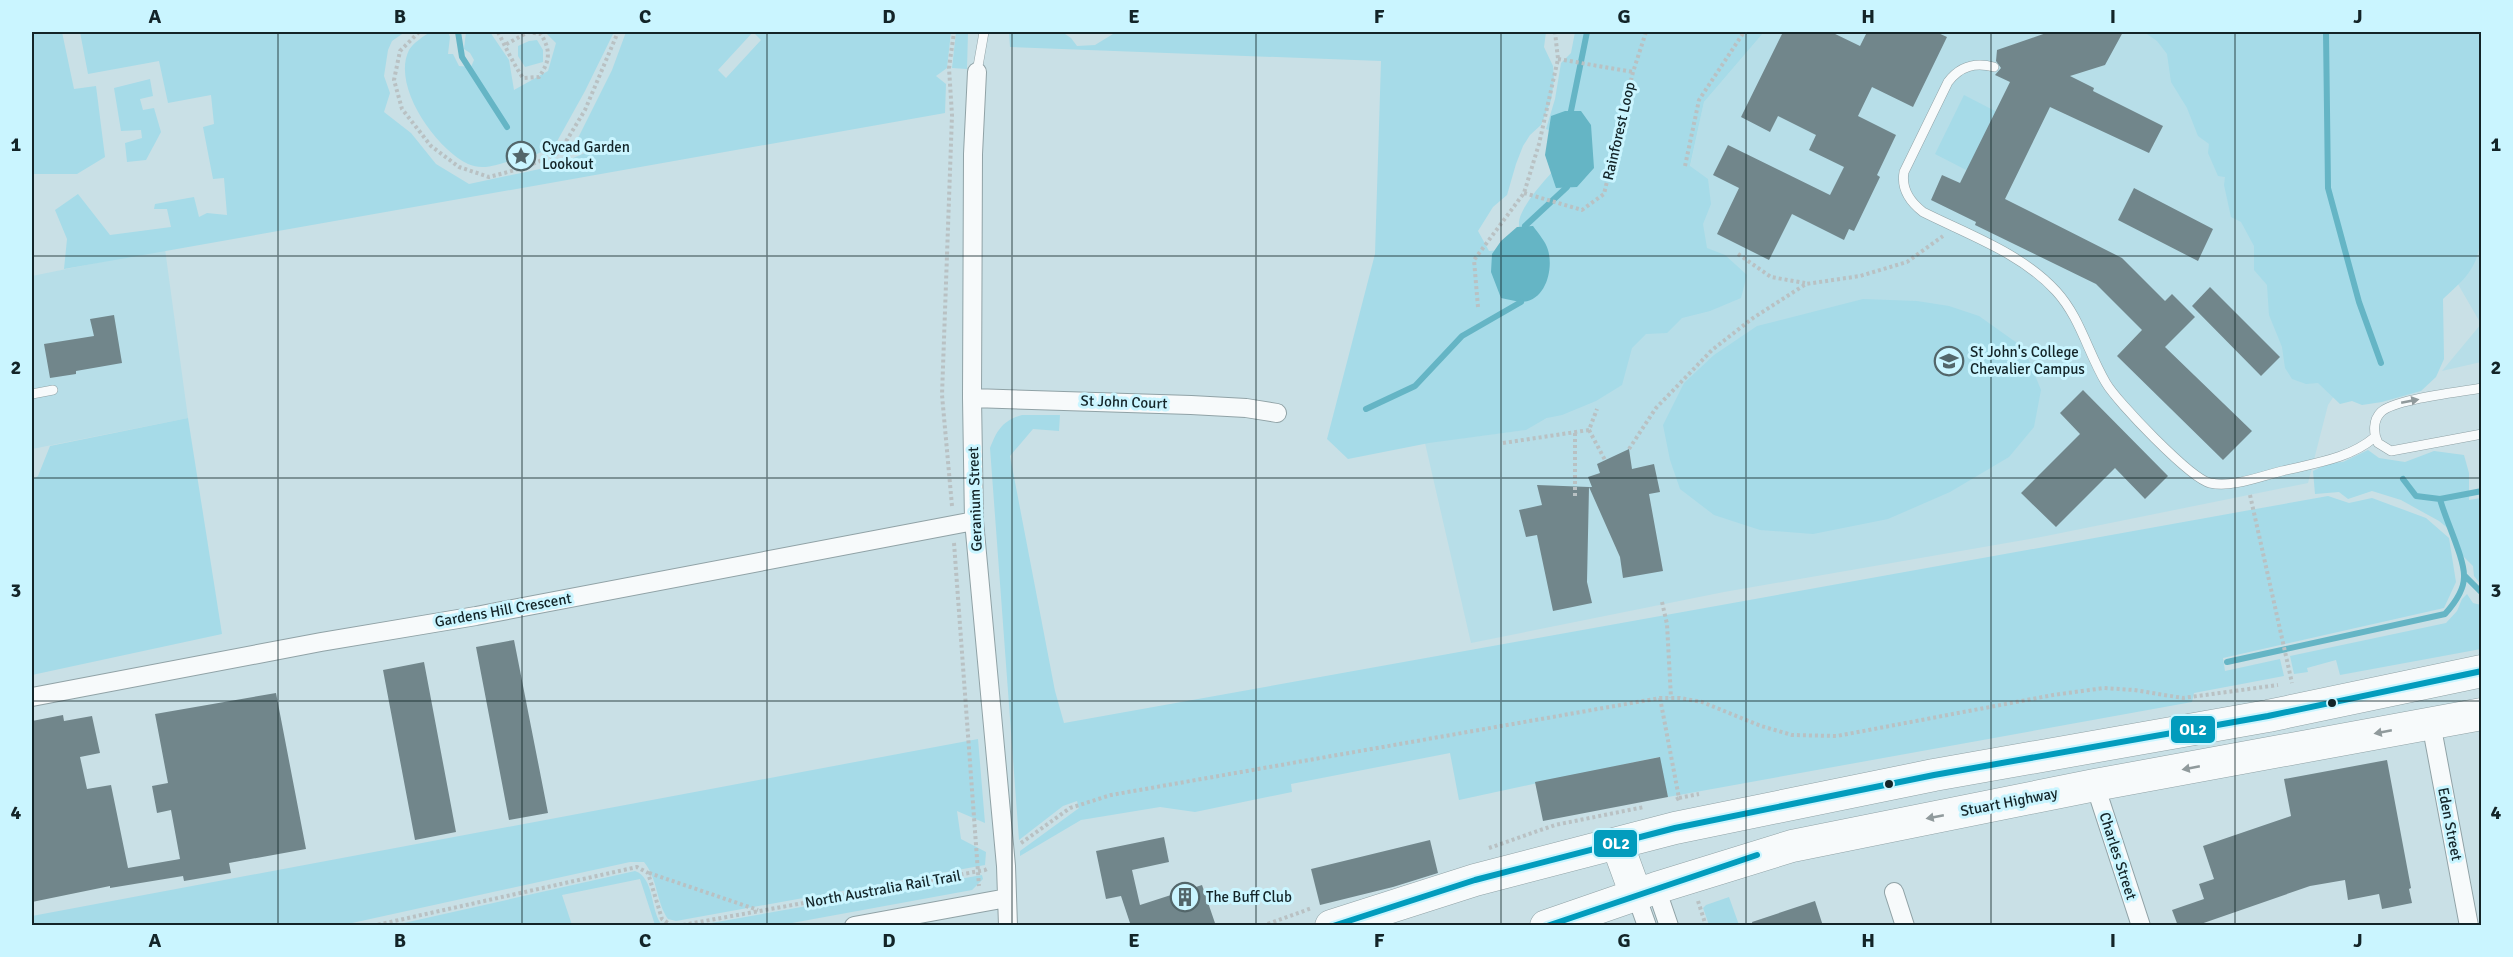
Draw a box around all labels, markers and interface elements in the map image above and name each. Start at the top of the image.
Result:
text: A [149,4,162,29]
text: B [394,4,406,29]
text: C [639,4,651,29]
text: D [882,4,896,29]
text: E [1128,4,1140,29]
text: F [1374,4,1385,29]
text: G [1617,4,1631,29]
text: H [1861,4,1875,29]
text: I [2110,4,2116,29]
text: J [2353,4,2363,29]
street label: Rainforest Loop [1599,80,1639,182]
text: 1 [11,132,22,157]
text: 1 [2491,132,2502,157]
place label: Cycad Garden Lookout [542,138,630,173]
place icon: Cycad Garden Lookout [505,140,537,172]
place label: St John's College Chevalier Campus [1970,343,2085,378]
school or university icon: St John's College Chevalier Campus [1933,345,1965,377]
text: 2 [11,355,21,380]
text: 2 [2491,355,2501,380]
street label: St John Court [1080,391,1168,413]
one-way arrow [2401,396,2420,405]
street label: Geranium Street [964,446,986,552]
text: 3 [11,578,21,603]
text: 3 [2491,578,2501,603]
street label: Gardens Hill Crescent [433,589,573,631]
unlabelled marker [2326,697,2338,709]
line badge: OL2 [2170,715,2216,744]
text: OL2 [2179,720,2207,740]
one-way arrow [2373,728,2392,737]
one-way arrow [2181,764,2200,773]
unlabelled marker [1883,778,1895,790]
street label: Stuart Highway [1959,784,2059,820]
street label: Eden Street [2434,786,2466,862]
text: 4 [11,800,22,825]
text: 4 [2491,800,2502,825]
street label: Charles Street [2095,810,2141,902]
one-way arrow [1925,813,1944,822]
line badge: OL2 [1593,829,1638,858]
text: OL2 [1602,834,1630,854]
street label: North Australia Rail Trail [803,866,963,912]
building icon: The Buff Club [1169,881,1201,913]
place label: The Buff Club [1206,888,1292,906]
text: A [149,928,162,953]
text: B [394,928,406,953]
text: C [639,928,651,953]
text: D [882,928,896,953]
text: E [1128,928,1140,953]
text: F [1374,928,1385,953]
text: G [1617,928,1631,953]
text: H [1861,928,1875,953]
text: I [2110,928,2116,953]
text: J [2353,928,2363,953]

